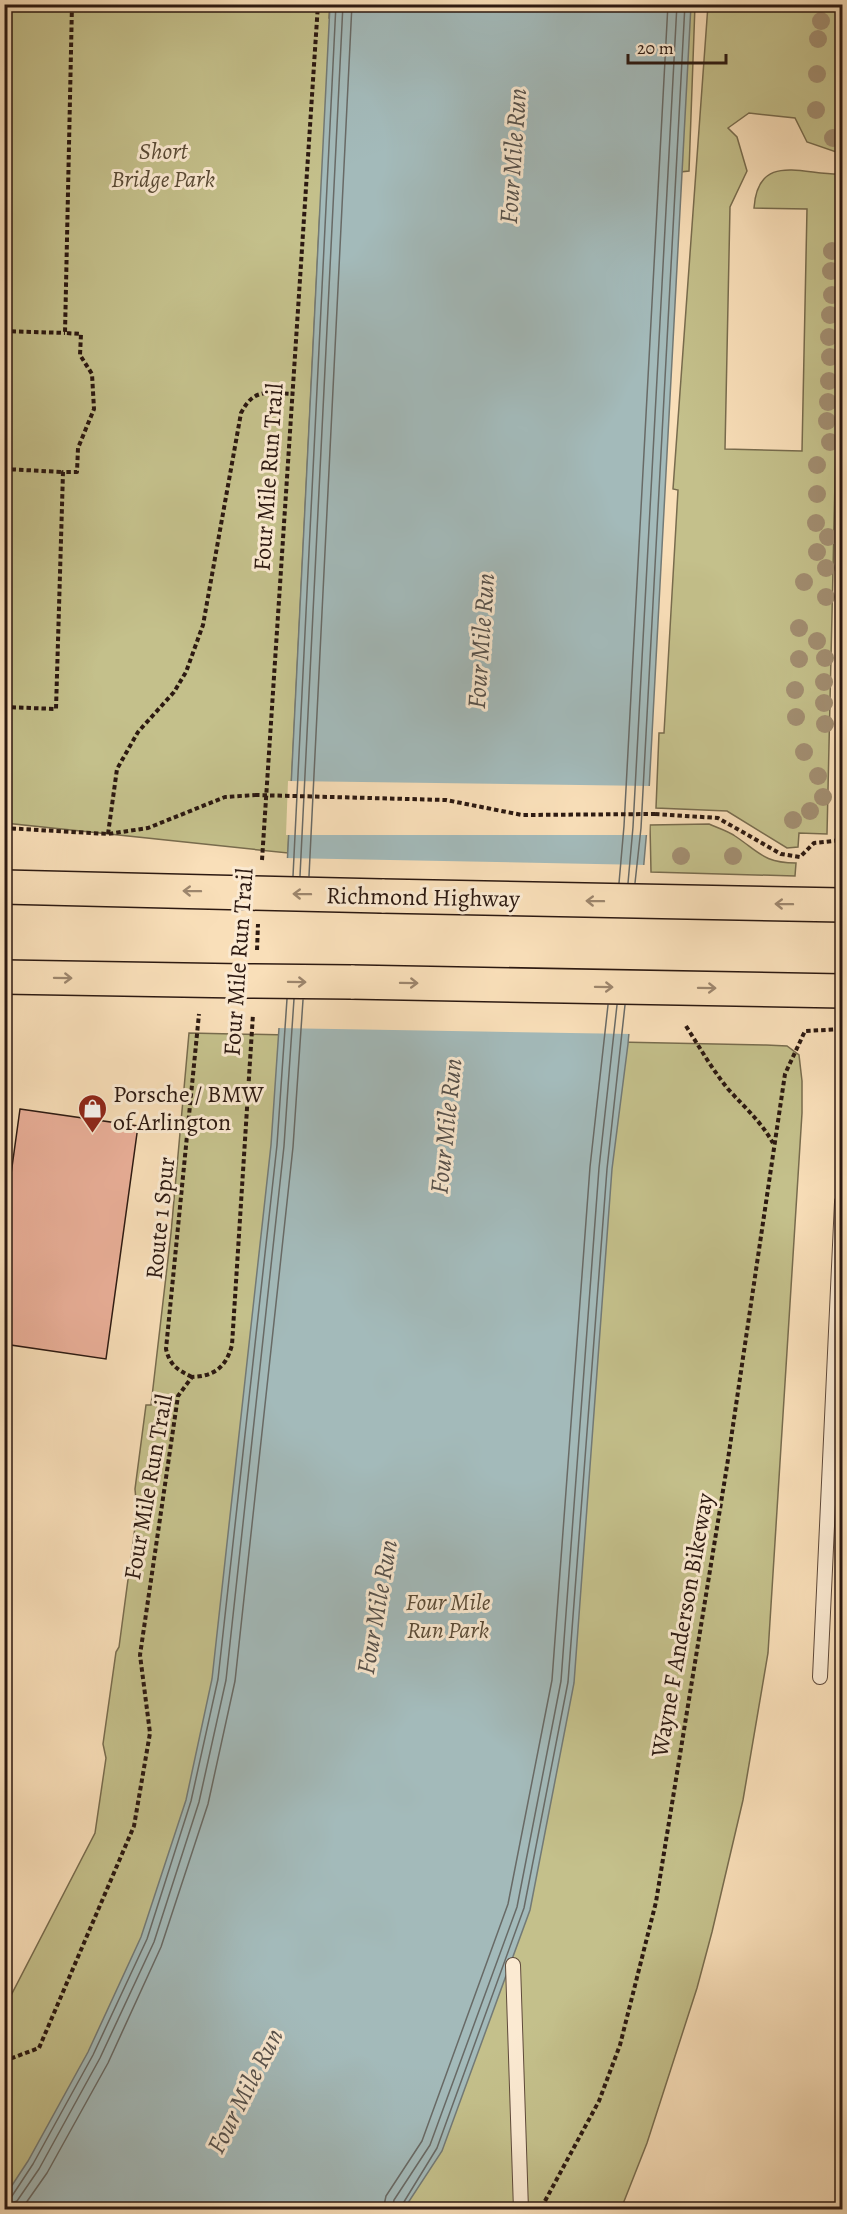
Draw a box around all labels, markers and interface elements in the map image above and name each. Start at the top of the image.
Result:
scale bar [628,27,726,65]
text: 20 m [637,36,674,60]
water label: Four Mile Run [491,87,535,225]
park label: Short Bridge Park [111,135,215,195]
street label: Four Mile Run Trail [245,382,291,572]
water label: Four Mile Run [459,572,503,710]
street label: Four Mile Run Trail [215,867,261,1057]
street label: Richmond Highway [326,879,520,915]
one-way arrow [182,886,202,897]
one-way arrow [293,888,313,900]
one-way arrow [586,895,606,906]
one-way arrow [775,899,795,910]
one-way arrow [52,972,72,983]
one-way arrow [287,976,307,988]
one-way arrow [399,978,419,989]
one-way arrow [594,981,614,993]
one-way arrow [697,982,717,994]
water label: Four Mile Run [421,1056,471,1196]
place label: Porsche / BMW of Arlington [113,1078,264,1138]
shop icon: Porsche / BMW of Arlington [76,1092,108,1134]
street label: Route 1 Spur [138,1155,182,1281]
street label: Four Mile Run Trail [116,1391,180,1582]
street label: Wayne F Anderson Bikeway [643,1490,721,1761]
water label: Four Mile Run [348,1537,406,1677]
park label: Four Mile Run Park [406,1586,491,1646]
water label: Four Mile Run [198,2022,292,2160]

